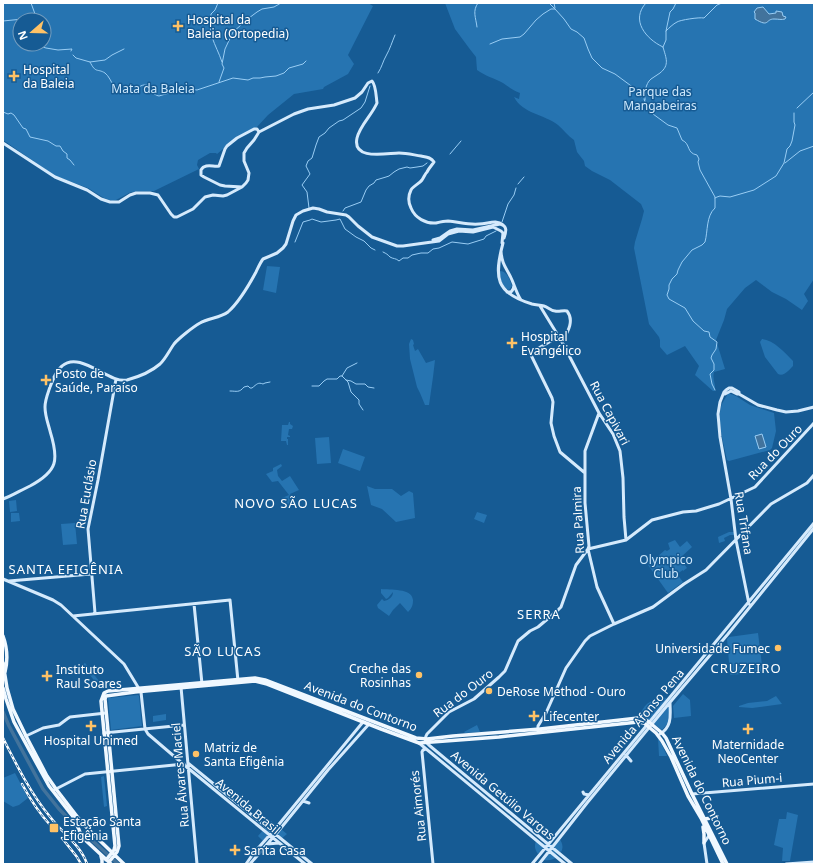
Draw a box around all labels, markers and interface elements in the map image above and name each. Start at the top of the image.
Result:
place label: Hospital da Baleia (Ortopedia) [187,11,289,42]
north arrow [12,12,52,52]
marker: Hospital da Baleia (Ortopedia) [172,20,184,32]
text: N [14,29,31,42]
place label: Hospital da Baleia [23,61,74,92]
marker: Hospital da Baleia [8,70,20,82]
park label: Mata da Baleia [111,80,195,97]
park label: Parque das Mangabeiras [623,83,697,114]
place label: Hospital Evangélico [521,328,581,359]
marker: Hospital Evangélico [506,337,518,349]
place label: Posto de Saúde, Paraíso [55,365,138,396]
marker: Posto de Saúde, Paraíso [40,374,52,386]
street label: Rua Capivari [586,378,634,448]
street label: Rua do Ouro [744,420,806,484]
street label: Rua Euclásio [72,458,100,530]
street label: Rua Palmira [568,486,588,554]
street label: Rua Trifana [731,490,757,556]
district label: NOVO SÃO LUCAS [234,494,358,512]
park label: Olympico Club [639,551,693,582]
district label: SANTA EFIGÊNIA [9,560,124,578]
district label: SERRA [517,605,561,623]
place label: Universidade Fumec [655,640,770,657]
district label: SÃO LUCAS [184,642,262,660]
marker: Universidade Fumec [773,643,783,653]
district label: CRUZEIRO [710,659,782,677]
place label: Creche das Rosinhas [349,660,411,691]
place label: Instituto Raul Soares [56,661,122,692]
street label: Rua do Ouro [429,665,497,721]
street label: Avenida Afonso Pena [598,665,688,767]
marker: Instituto Raul Soares [41,670,53,682]
marker: Creche das Rosinhas [414,670,424,680]
street label: Avenida do Contorno [302,677,420,735]
place label: DeRose Method - Ouro [497,683,626,700]
marker: DeRose Method - Ouro [484,686,494,696]
place label: Lifecenter [543,708,599,725]
marker: Lifecenter [528,710,540,722]
marker: Hospital Unimed [85,720,97,732]
street label: Rua Álvares Maciel [167,722,193,828]
marker: Maternidade NeoCenter [742,723,754,735]
place label: Hospital Unimed [44,732,138,749]
street label: Avenida do Contorno [668,733,736,847]
place label: Maternidade NeoCenter [712,736,784,767]
place label: Matriz de Santa Efigênia [204,739,284,770]
street label: Avenida Getúlio Vargas [448,747,559,844]
marker: Matriz de Santa Efigênia [191,749,201,759]
street label: Rua Aimorés [406,769,430,842]
street label: Rua Pium-i [721,769,783,791]
street label: Avenida Brasil [212,774,284,838]
place label: Estação Santa Efigênia [63,813,141,844]
marker: Estação Santa Efigênia [48,822,60,834]
place label: Santa Casa [244,842,306,859]
marker: Santa Casa [229,844,241,856]

